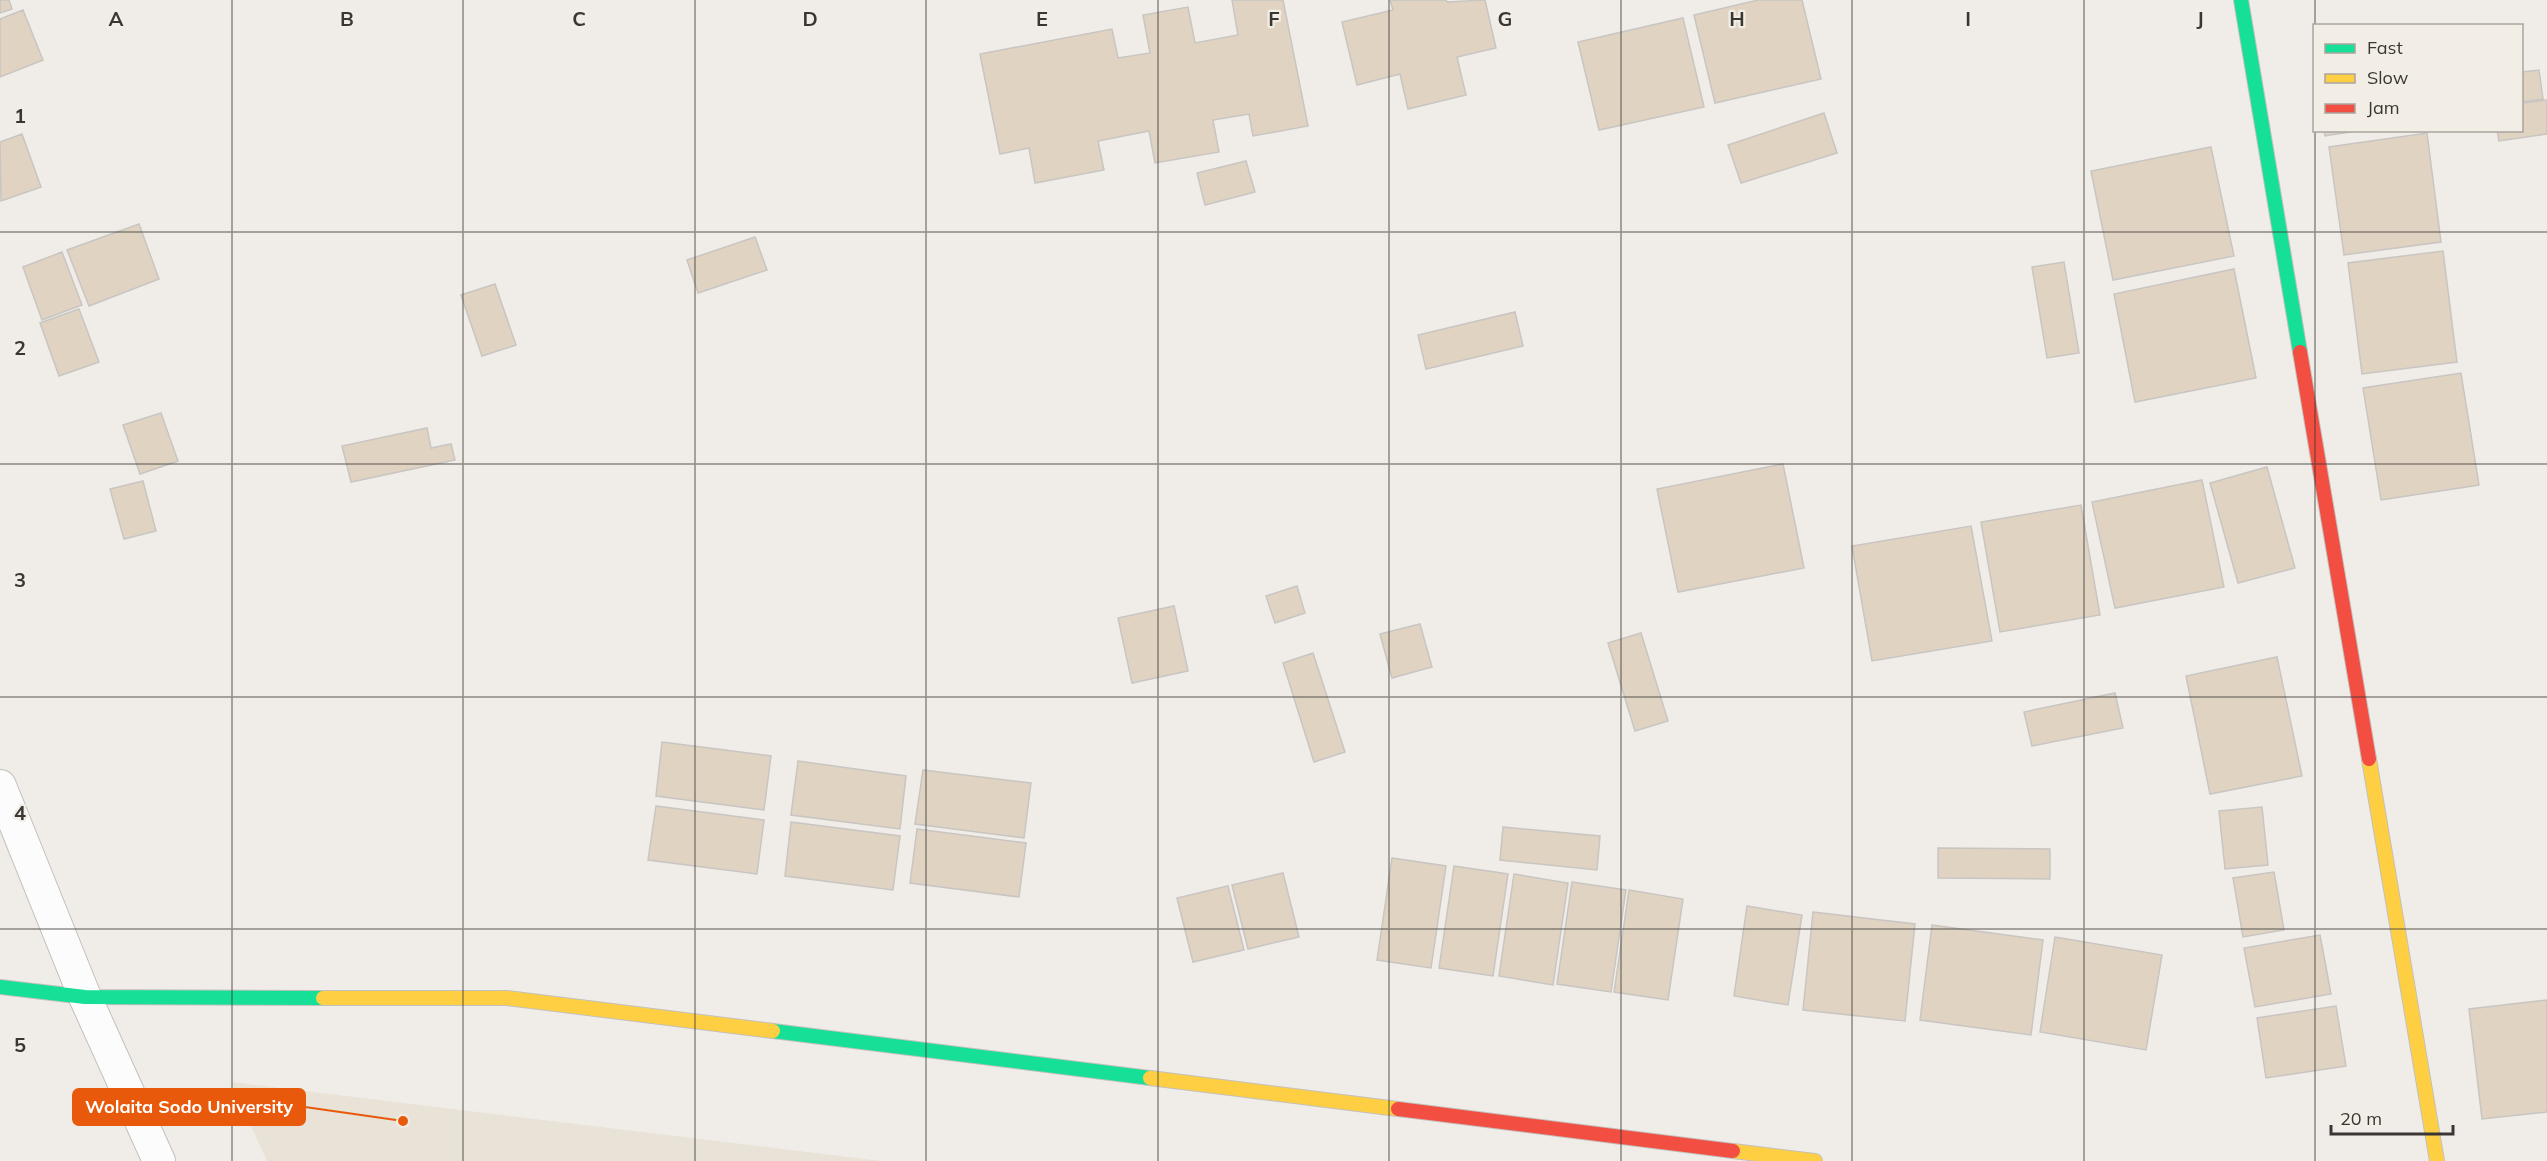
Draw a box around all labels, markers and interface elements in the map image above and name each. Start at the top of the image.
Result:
text: A [109,6,124,31]
text: B [340,6,354,31]
text: C [572,6,586,31]
text: D [802,6,818,31]
text: E [1036,6,1048,31]
text: F [1268,6,1280,31]
text: G [1498,6,1512,31]
text: H [1729,6,1745,31]
text: I [1965,6,1971,31]
text: J [2196,6,2204,31]
legend [2313,24,2523,132]
text: Fast [2367,36,2403,59]
text: Slow [2367,66,2409,89]
text: Jam [2367,96,2400,119]
text: 1 [14,103,26,128]
text: 2 [14,335,26,360]
text: 3 [14,567,26,592]
text: 4 [14,800,26,825]
text: 5 [14,1032,26,1057]
callout: Wolaita Sodo University [73,1089,305,1125]
text: Wolaita Sodo University [85,1095,293,1118]
scale bar [2331,1098,2452,1136]
text: 20 m [2340,1107,2382,1130]

